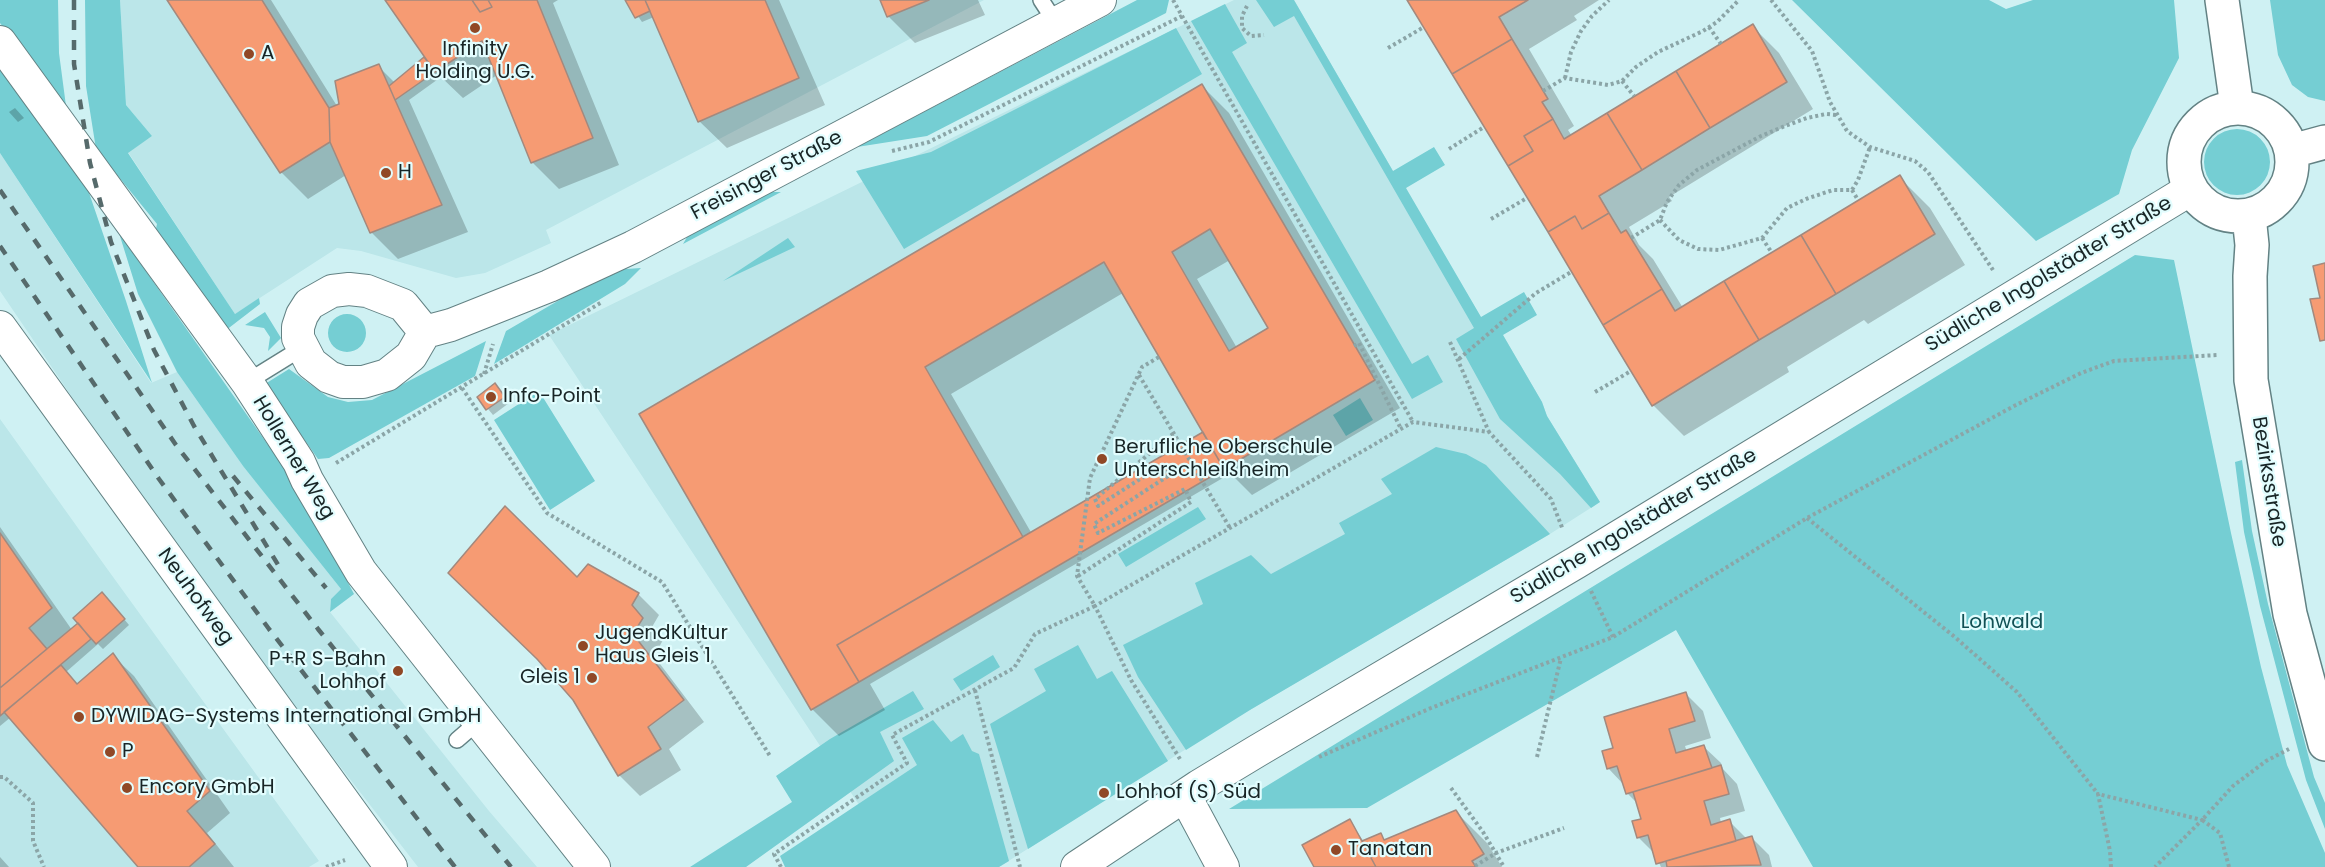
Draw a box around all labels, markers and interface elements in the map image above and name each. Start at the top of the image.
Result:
marker: Infinity Holding U.G. [468,21,482,35]
place label: Infinity Holding U.G. [415,38,535,85]
place label: A [261,42,274,66]
marker: A [242,47,256,61]
street label: Freisinger Straße [687,126,847,226]
place label: H [398,161,412,185]
marker: H [379,166,393,180]
street label: Südliche Ingolstädter Straße [1922,192,2176,358]
place label: Info-Point [503,385,600,409]
marker: Info-Point [484,390,498,404]
street label: Hollerner Weg [247,392,339,524]
street label: Bezirksstraße [2246,415,2290,549]
place label: Berufliche Oberschule Unterschleißheim [1114,436,1333,483]
street label: Südliche Ingolstädter Straße [1507,444,1761,610]
marker: Berufliche Oberschule Unterschleißheim [1095,452,1109,466]
street label: Neuhofweg [152,544,238,650]
park label: Lohwald [1961,611,2043,635]
place label: JugendKultur Haus Gleis 1 [595,622,728,669]
marker: JugendKultur Haus Gleis 1 [576,639,590,653]
place label: P+R S-Bahn Lohhof [269,648,386,695]
marker: P+R S-Bahn Lohhof [391,664,405,678]
place label: Gleis 1 [520,666,580,690]
marker: Gleis 1 [585,671,599,685]
place label: DYWIDAG-Systems International GmbH [91,705,481,729]
marker: DYWIDAG-Systems International GmbH [72,710,86,724]
place label: P [122,740,134,764]
marker: P [103,745,117,759]
place label: Encory GmbH [139,776,275,800]
marker: Encory GmbH [120,781,134,795]
place label: Lohhof (S) Süd [1116,781,1261,805]
marker: Lohhof (S) Süd [1097,786,1111,800]
place label: Tanatan [1348,838,1432,862]
marker: Tanatan [1329,843,1343,857]

